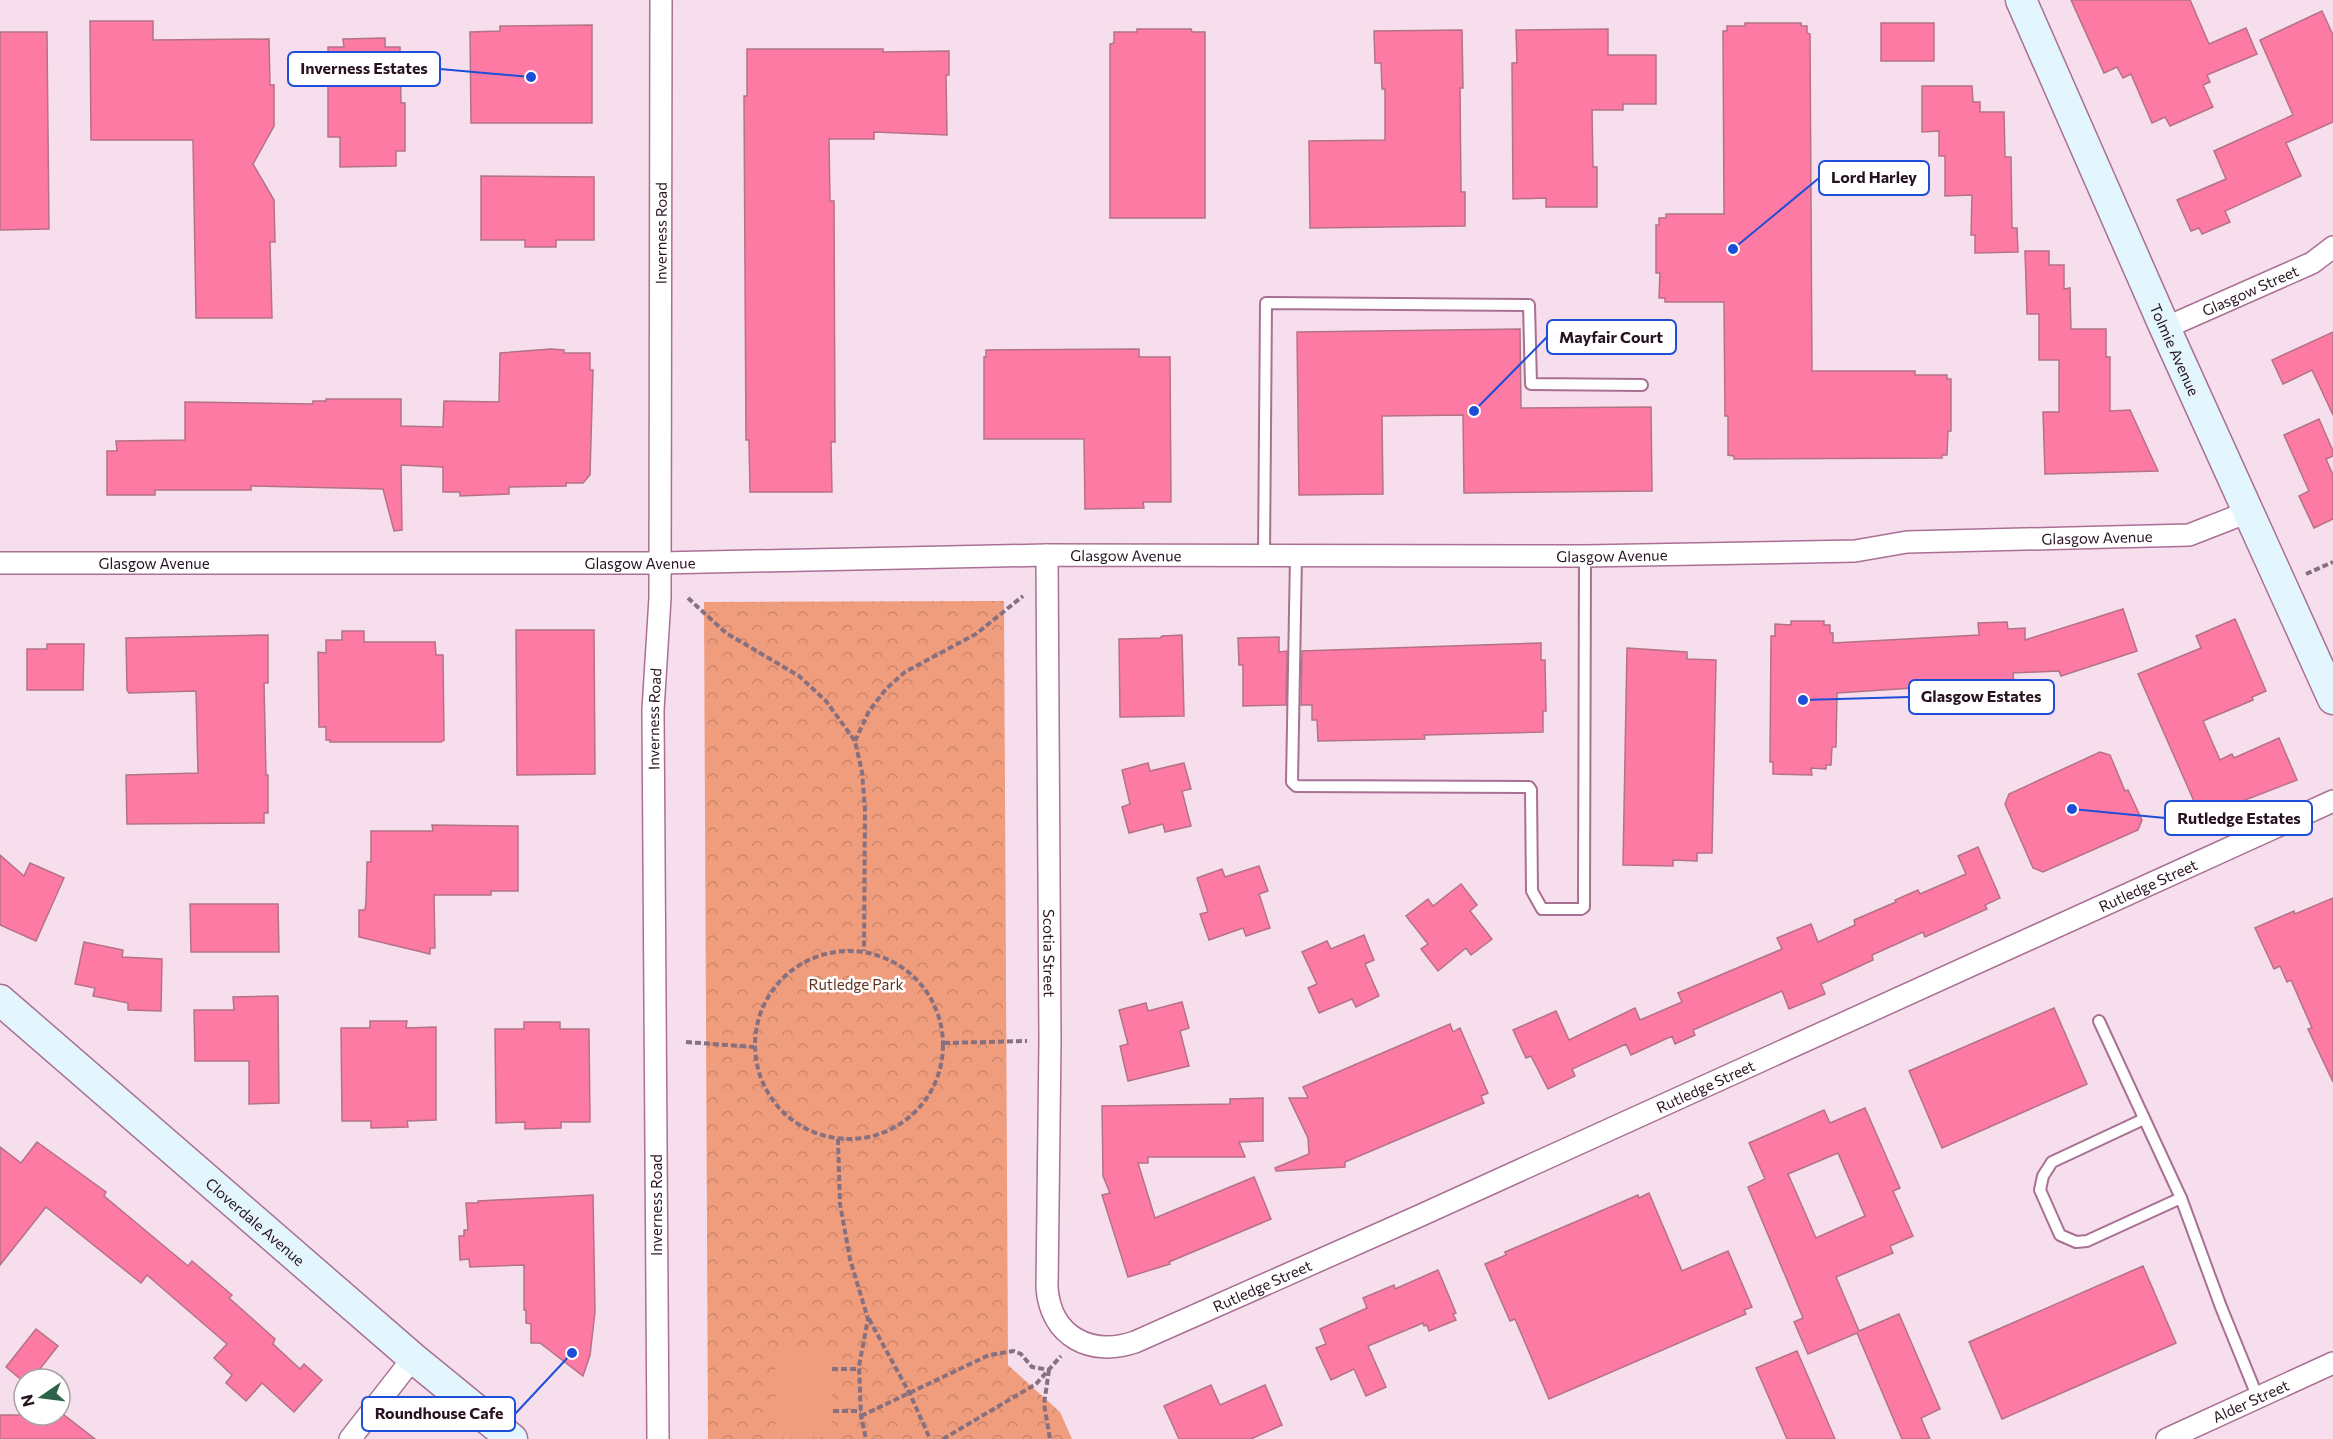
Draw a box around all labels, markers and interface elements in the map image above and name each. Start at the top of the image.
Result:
callout: Inverness Estates [288,52,440,86]
text: Inverness Estates [300,58,428,77]
callout: Lord Harley [1819,161,1929,195]
text: Lord Harley [1831,167,1917,186]
street label: Inverness Road [652,182,670,284]
street label: Glasgow Street [2199,261,2301,320]
street label: Tolmie Avenue [2146,301,2203,399]
callout: Mayfair Court [1547,320,1676,354]
text: Mayfair Court [1559,327,1663,346]
street label: Glasgow Avenue [2041,527,2153,548]
street label: Glasgow Avenue [1556,545,1668,565]
street label: Glasgow Avenue [1070,546,1182,564]
street label: Glasgow Avenue [584,553,696,572]
street label: Glasgow Avenue [98,554,210,572]
street label: Inverness Road [644,667,665,770]
callout: Glasgow Estates [1909,680,2054,714]
text: Glasgow Estates [1921,686,2041,705]
callout: Rutledge Estates [2165,801,2312,835]
text: Rutledge Estates [2177,808,2301,827]
street label: Rutledge Street [2096,855,2200,915]
street label: Scotia Street [1040,909,1059,997]
park label: Rutledge Park [808,975,904,993]
street label: Rutledge Street [1653,1056,1757,1116]
street label: Inverness Road [647,1154,665,1256]
street label: Cloverdale Avenue [202,1174,309,1269]
street label: Rutledge Street [1210,1256,1314,1315]
north arrow [12,1367,72,1427]
street label: Alder Street [2210,1375,2292,1426]
text: N [16,1393,38,1409]
callout: Roundhouse Cafe [362,1397,515,1431]
text: Roundhouse Cafe [375,1403,503,1422]

